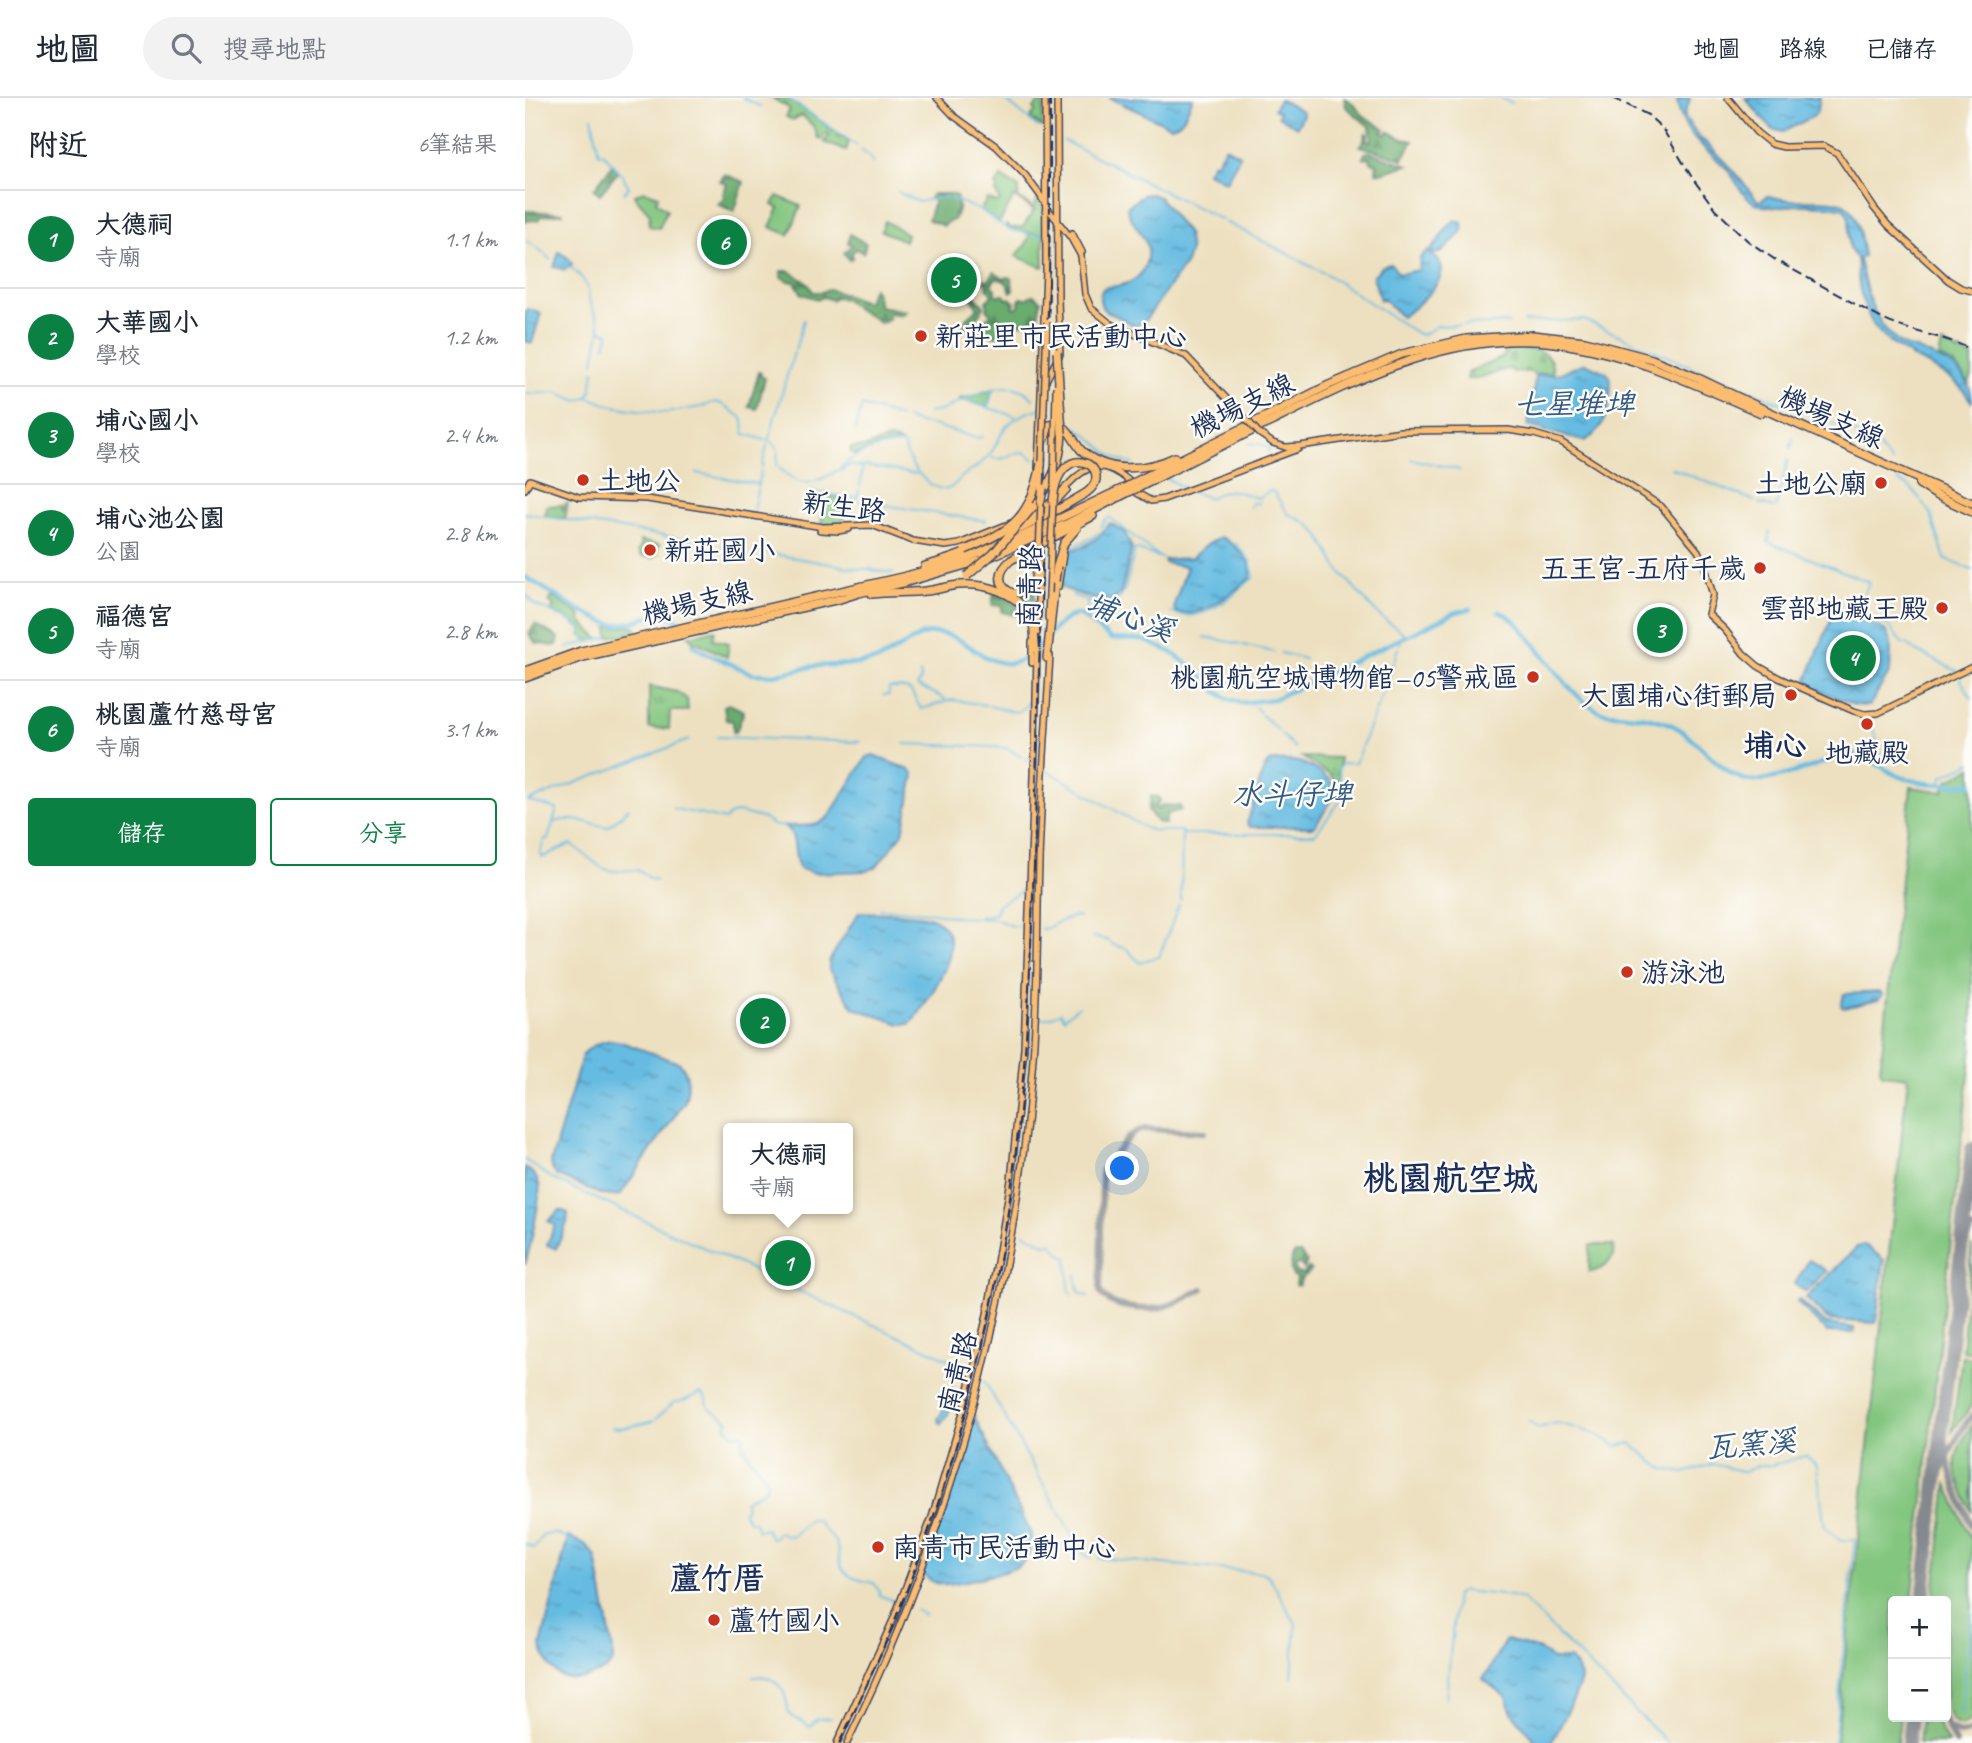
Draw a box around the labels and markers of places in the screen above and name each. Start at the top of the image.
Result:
pin: 6 [701,216,747,268]
pin: 5 [931,254,977,306]
place label: 新莊里市民活動中心 [935,319,1187,354]
marker: 新莊里市民活動中心 [913,328,929,344]
place label: 土地公 [597,463,681,498]
place label: 土地公廟 [1755,466,1867,501]
marker: 土地公 [575,472,591,488]
marker: 土地公廟 [1873,475,1889,491]
place label: 新莊國小 [664,533,776,568]
marker: 新莊國小 [642,542,658,558]
place label: 五王宮-五府千歲 [1541,551,1746,586]
marker: 五王宮-五府千歲 [1752,560,1768,576]
place label: 雲部地藏王殿 [1760,591,1928,626]
marker: 雲部地藏王殿 [1934,600,1950,616]
pin: 3 [1637,604,1683,656]
pin: 4 [1830,632,1876,684]
place label: 桃園航空城博物館—05警戒區 [1170,660,1519,695]
marker: 桃園航空城博物館—05警戒區 [1525,669,1541,685]
place label: 大園埔心街郵局 [1581,678,1777,713]
marker: 大園埔心街郵局 [1783,687,1799,703]
marker: 地藏殿 [1859,716,1875,732]
place label: 地藏殿 [1825,735,1909,770]
place label: 游泳池 [1641,955,1725,990]
marker: 游泳池 [1619,964,1635,980]
pin: 2 [740,995,786,1047]
pin: 1 [765,1237,811,1289]
place label: 南青市民活動中心 [892,1530,1116,1565]
marker: 南青市民活動中心 [870,1539,886,1555]
place label: 蘆竹國小 [728,1603,840,1638]
marker: 蘆竹國小 [706,1612,722,1628]

